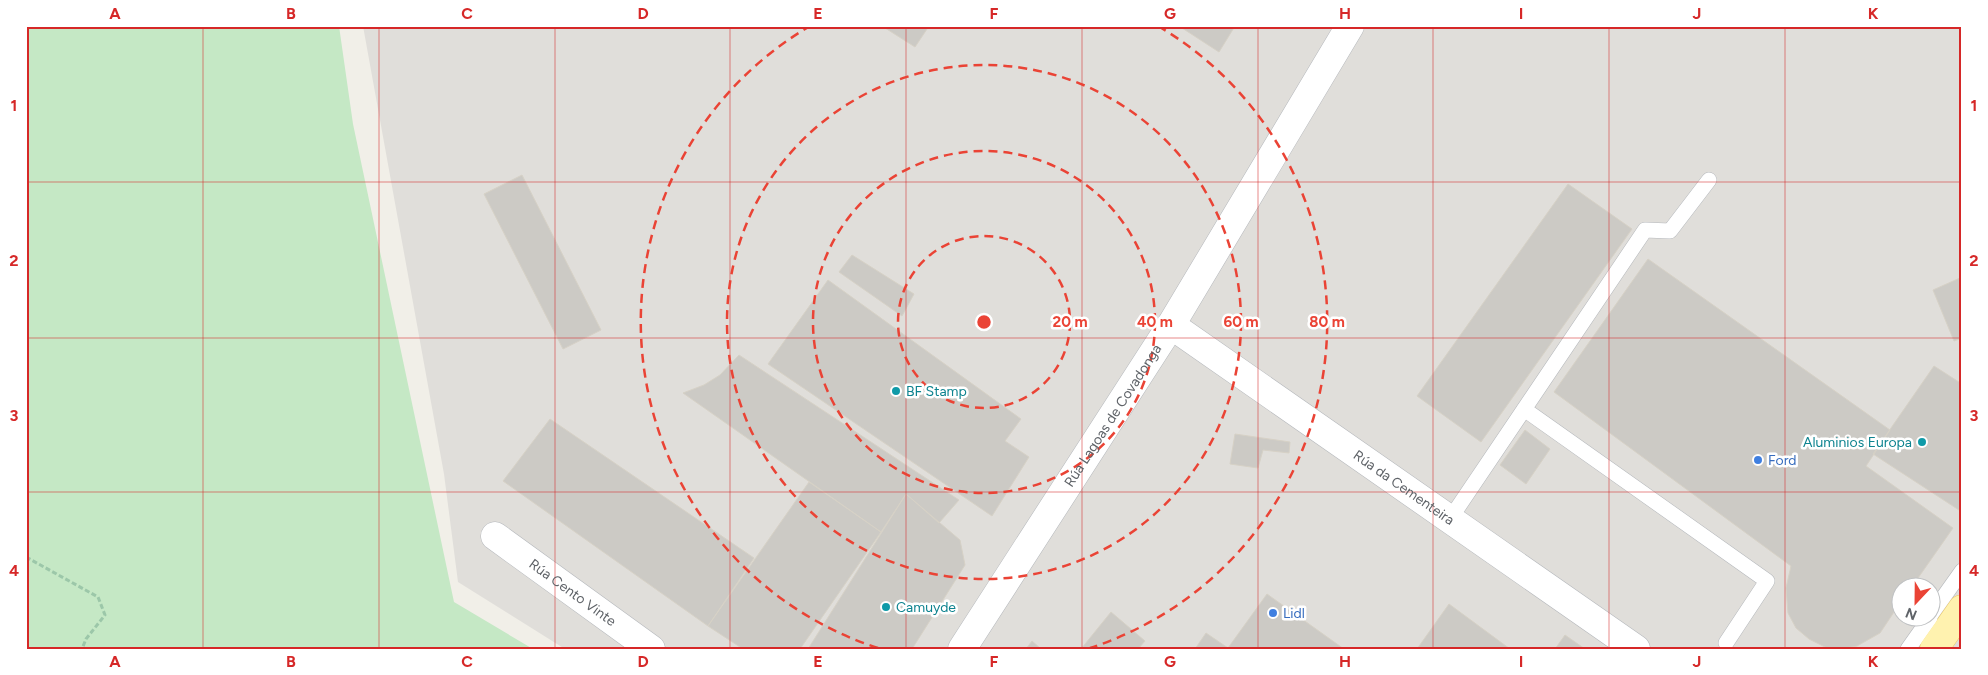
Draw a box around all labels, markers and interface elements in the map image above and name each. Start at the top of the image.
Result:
text: A [109,4,121,23]
text: B [286,4,296,23]
text: C [461,4,473,23]
text: D [637,4,649,23]
text: E [813,4,823,23]
text: F [990,4,999,23]
text: G [1164,4,1176,23]
text: H [1339,4,1351,23]
text: I [1519,4,1523,23]
text: J [1693,4,1701,23]
text: K [1868,4,1879,23]
text: 1 [11,96,17,115]
text: 1 [1971,96,1977,115]
text: 2 [9,251,19,270]
text: 2 [1969,251,1979,270]
centre of rings [975,313,993,331]
text: 20 m [1052,313,1088,331]
text: 40 m [1137,313,1173,331]
text: 60 m [1223,313,1259,331]
text: 80 m [1309,313,1345,331]
street label: Rúa Lagoas de Covadonga [1060,341,1165,490]
place label: BF Stamp [906,383,967,400]
marker: BF Stamp [890,385,902,397]
text: 3 [10,406,19,425]
text: 3 [1970,406,1979,425]
place label: Aluminios Europa [1803,434,1912,451]
marker: Aluminios Europa [1916,436,1928,448]
street label: Rúa da Cementeira [1350,446,1458,528]
place label: Ford [1768,452,1797,469]
marker: Ford [1752,454,1764,466]
street label: Rúa Cento Vinte [526,555,620,630]
text: 4 [9,561,19,580]
text: 4 [1969,561,1979,580]
north arrow [1890,578,1940,628]
place label: Camuyde [896,599,956,616]
marker: Camuyde [880,601,892,613]
text: N [1903,604,1920,623]
place label: Lidl [1283,605,1305,622]
marker: Lidl [1267,607,1279,619]
text: A [109,652,121,671]
text: B [286,652,296,671]
text: C [461,652,473,671]
text: D [637,652,649,671]
text: E [813,652,823,671]
text: F [990,652,999,671]
text: G [1164,652,1176,671]
text: H [1339,652,1351,671]
text: I [1519,652,1523,671]
text: J [1693,652,1701,671]
text: K [1868,652,1879,671]

